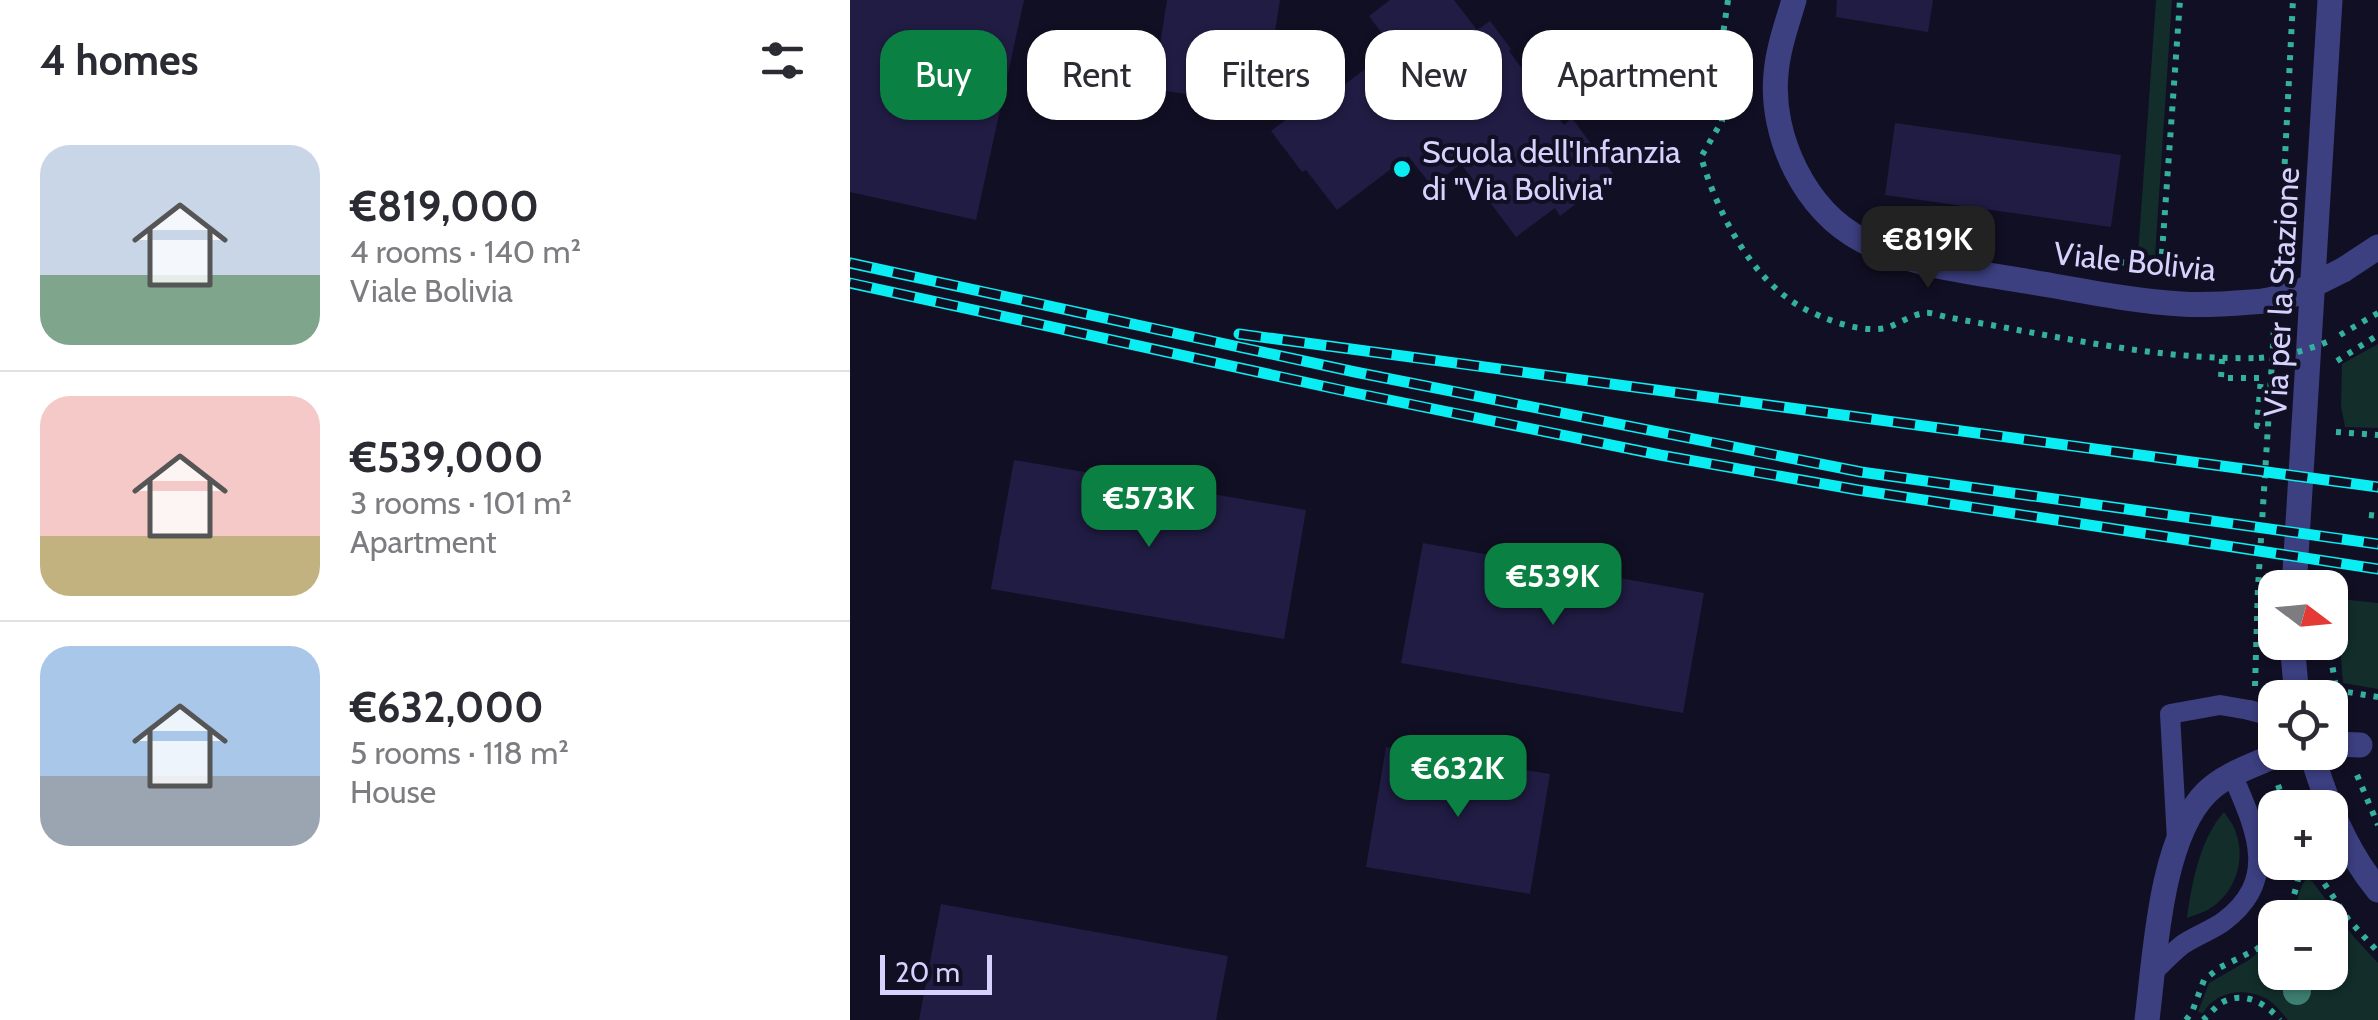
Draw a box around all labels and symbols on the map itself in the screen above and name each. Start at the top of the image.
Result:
place label: Scuola dell'Infanzia di "Via Bolivia" [1422,132,1681,208]
marker: Scuola dell'Infanzia di "Via Bolivia" [1391,158,1413,180]
street label: Via per la Stazione [2255,166,2307,418]
pin: €819K [1858,206,1998,291]
street label: Viale Bolivia [2052,233,2219,289]
pin: €573K [1079,465,1219,550]
pin: €539K [1483,543,1623,628]
north arrow [2258,570,2348,660]
pin: €632K [1388,735,1528,820]
scale bar [880,950,992,994]

